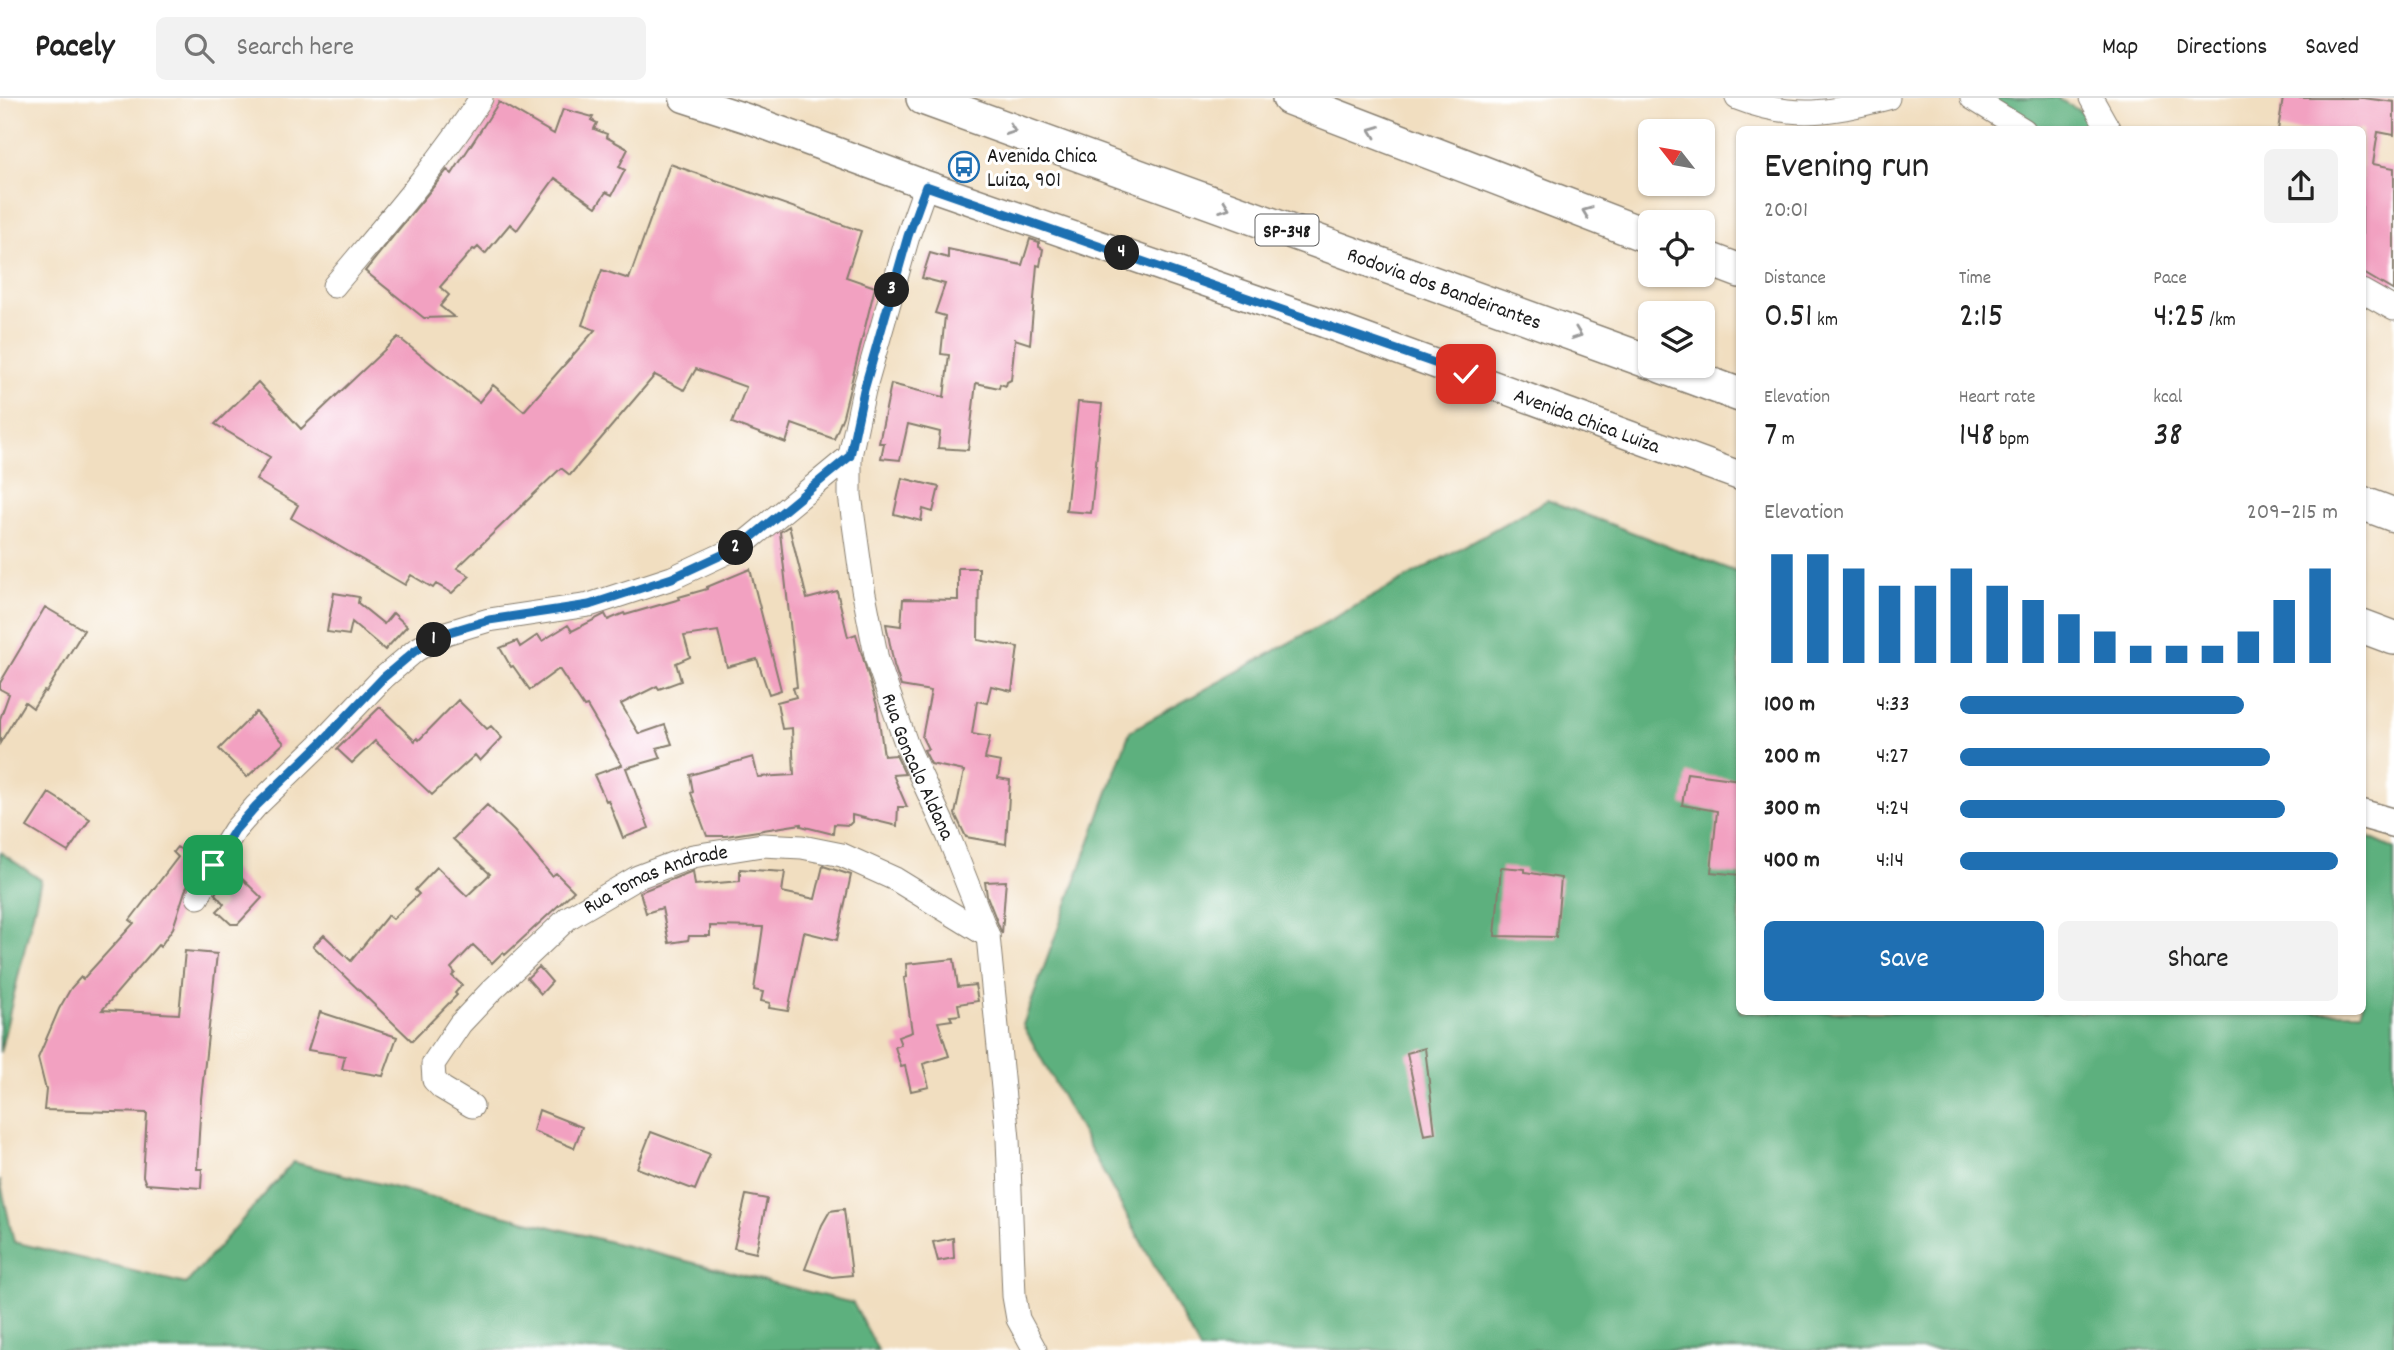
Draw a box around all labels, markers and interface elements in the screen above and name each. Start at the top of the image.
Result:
search box [156,17,646,80]
text: Pacely [35,25,114,72]
icon: search [180,29,218,67]
text: Search here [236,30,354,67]
text: Map [2102,31,2138,65]
text: Directions [2176,31,2267,65]
text: Saved [2305,31,2359,65]
north arrow [1638,119,1715,196]
map controls [1638,119,1715,378]
one-way arrow [1004,121,1016,135]
one-way arrow [1369,125,1381,139]
text: Evening run [1764,141,1929,196]
place label: Avenida Chica Luiza, 901 [987,143,1098,197]
button: share [2264,149,2338,223]
bus stop icon: Avenida Chica Luiza, 901 [947,150,981,184]
text: 20:01 [1764,195,1808,228]
one-way arrow [1218,199,1230,213]
one-way arrow [1581,207,1593,221]
button: locate [1638,210,1715,287]
road number: SP-348 [1256,214,1318,246]
pin: 4 [1104,236,1140,270]
text: 4 [1118,239,1125,266]
street label: Rodovia dos Bandeirantes [1342,241,1545,339]
text: Distance [1764,266,1826,293]
text: Time [1959,266,1991,293]
text: Pace [2153,266,2187,293]
pin: 3 [874,272,910,308]
text: 3 [887,276,896,303]
text: 0.51 [1764,293,1813,343]
text: 2:15 [1959,293,2004,343]
text: 4:25 [2153,293,2205,343]
button: layers [1638,301,1715,378]
text: km [1813,308,1838,335]
text: /km [2205,308,2236,335]
one-way arrow [1570,326,1582,340]
pin [1436,344,1496,404]
icon: check [1447,355,1485,393]
street label: Avenida Chica Luiza [1509,382,1665,464]
text: Elevation [1764,385,1830,412]
text: Heart rate [1959,385,2035,412]
text: kcal [2153,385,2182,412]
text: 7 [1764,412,1777,462]
text: 148 [1959,412,1995,462]
text: 38 [2153,412,2183,462]
text: m [1777,427,1795,454]
text: bpm [1995,427,2029,454]
text: Elevation [1764,497,1844,530]
text: 209–215 m [2247,497,2338,530]
pin: 2 [718,531,754,566]
text: 2 [731,534,740,561]
pin: 1 [416,622,452,658]
text: 1 [431,626,436,653]
text: 100 m [1764,689,1815,722]
text: 4:33 [1876,689,1910,722]
street label: Rua Goncalo Aldana [872,690,961,847]
text: 200 m [1764,741,1820,774]
text: 4:27 [1876,741,1908,774]
text: 300 m [1764,793,1820,826]
text: 4:24 [1876,793,1909,826]
pin [183,835,243,895]
street label: Rua Tomas Andrade [579,839,730,924]
text: 400 m [1764,845,1820,878]
text: 4:14 [1876,845,1904,878]
icon: arrive [194,846,232,884]
button: Save [1764,921,2044,1001]
button: Share [2058,921,2338,1001]

